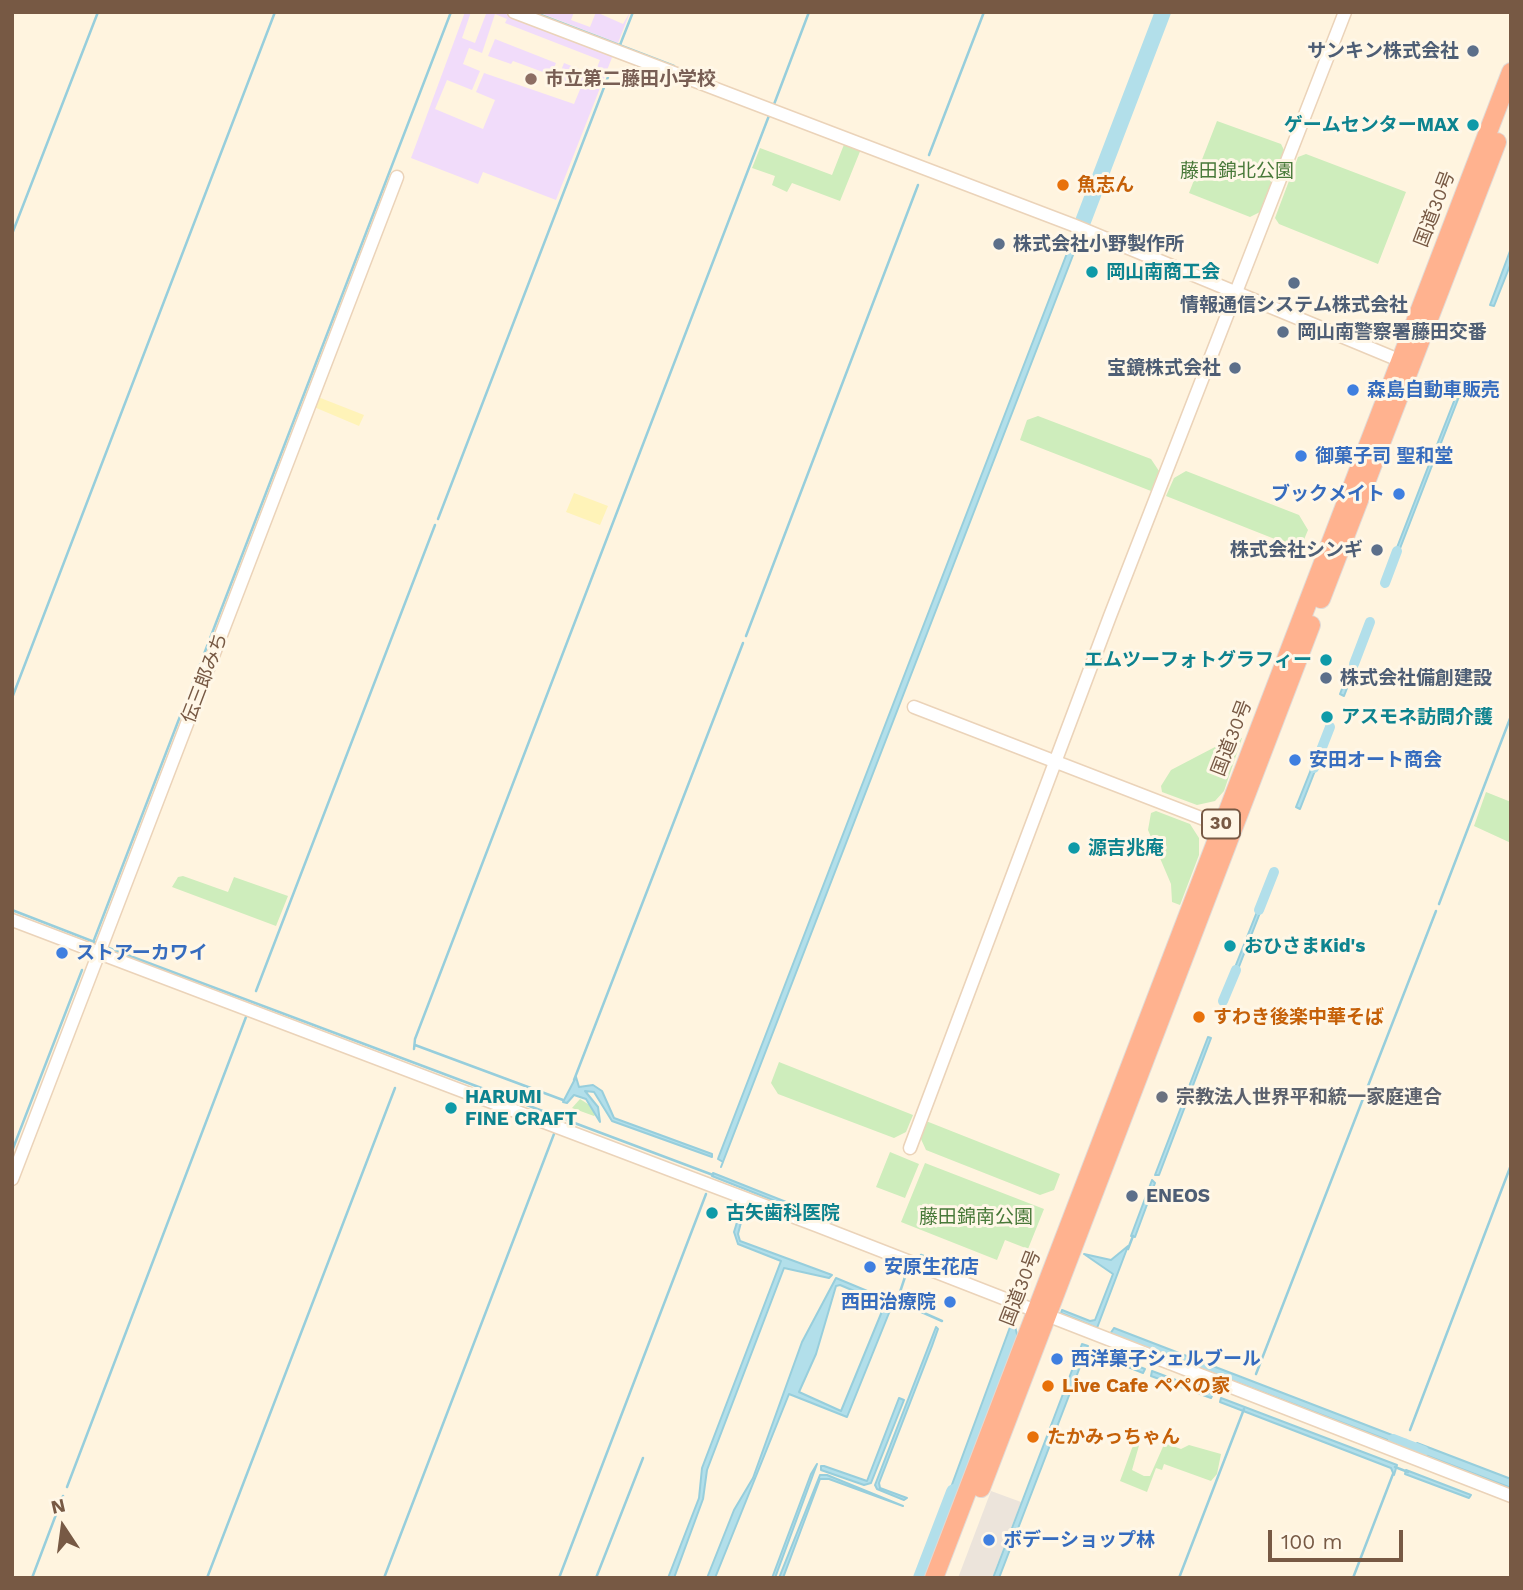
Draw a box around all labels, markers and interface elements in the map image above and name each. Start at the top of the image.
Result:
place label: サンキン株式会社 [1307,40,1459,62]
marker: サンキン株式会社 [1465,43,1481,59]
place label: 市立第二藤田小学校 [545,68,716,90]
marker: 市立第二藤田小学校 [523,71,539,87]
place label: ゲームセンターMAX [1284,114,1459,136]
marker: ゲームセンターMAX [1465,117,1481,133]
park label: 藤田錦北公園 [1180,160,1294,182]
street label: 国道30号 [1410,168,1460,250]
place label: 魚志ん [1077,174,1134,196]
marker: 魚志ん [1055,177,1071,193]
place label: 株式会社小野製作所 [1013,233,1184,255]
marker: 株式会社小野製作所 [991,236,1007,252]
place label: 岡山南商工会 [1106,261,1220,283]
marker: 岡山南商工会 [1084,264,1100,280]
marker: 情報通信システム株式会社 [1286,275,1302,291]
place label: 情報通信システム株式会社 [1180,294,1408,316]
place label: 岡山南警察署藤田交番 [1297,321,1487,343]
marker: 岡山南警察署藤田交番 [1275,324,1291,340]
place label: 宝鏡株式会社 [1107,357,1221,379]
marker: 宝鏡株式会社 [1227,360,1243,376]
place label: 森島自動車販売 [1367,379,1500,401]
marker: 森島自動車販売 [1345,382,1361,398]
place label: 御菓子司 聖和堂 [1315,445,1453,467]
marker: 御菓子司 聖和堂 [1293,448,1309,464]
place label: ブックメイト [1271,483,1385,505]
marker: ブックメイト [1391,486,1407,502]
place label: 株式会社シンギ [1230,539,1363,561]
marker: 株式会社シンギ [1369,542,1385,558]
street label: 伝三郎みち [177,630,233,726]
place label: エムツーフォトグラフィー [1084,649,1312,671]
marker: エムツーフォトグラフィー [1318,652,1334,668]
place label: 株式会社備創建設 [1340,667,1492,689]
marker: 株式会社備創建設 [1318,670,1334,686]
street label: 国道30号 [1207,697,1257,779]
place label: アスモネ訪問介護 [1341,706,1493,728]
marker: アスモネ訪問介護 [1319,709,1335,725]
place label: 安田オート商会 [1309,749,1442,771]
marker: 安田オート商会 [1287,752,1303,768]
road number: 30 [1202,810,1240,838]
place label: 源吉兆庵 [1088,837,1164,859]
marker: 源吉兆庵 [1066,840,1082,856]
place label: おひさまKid's [1244,935,1365,957]
marker: おひさまKid's [1222,938,1238,954]
place label: ストアーカワイ [76,942,208,964]
marker: ストアーカワイ [54,945,70,961]
place label: すわき後楽中華そば [1213,1006,1384,1028]
marker: すわき後楽中華そば [1191,1009,1207,1025]
place label: HARUMI FINE CRAFT [465,1086,577,1130]
place label: 宗教法人世界平和統一家庭連合 [1176,1086,1442,1108]
marker: 宗教法人世界平和統一家庭連合 [1154,1089,1170,1105]
marker: HARUMI FINE CRAFT [443,1100,459,1116]
place label: ENEOS [1146,1185,1210,1207]
marker: ENEOS [1124,1188,1140,1204]
place label: 古矢歯科医院 [726,1202,840,1224]
marker: 古矢歯科医院 [704,1205,720,1221]
park label: 藤田錦南公園 [919,1206,1033,1228]
street label: 国道30号 [996,1247,1046,1329]
place label: 安原生花店 [884,1256,979,1278]
marker: 安原生花店 [862,1259,878,1275]
place label: 西田治療院 [841,1291,936,1313]
marker: 西田治療院 [942,1294,958,1310]
place label: 西洋菓子シェルブール [1071,1348,1261,1370]
marker: 西洋菓子シェルブール [1049,1351,1065,1367]
place label: Live Cafe ペペの家 [1062,1375,1230,1397]
marker: Live Cafe ペペの家 [1040,1378,1056,1394]
place label: たかみっちゃん [1047,1426,1180,1448]
marker: たかみっちゃん [1025,1429,1041,1445]
north arrow [28,1492,98,1562]
text: N [49,1493,68,1519]
scale bar [1271,1516,1406,1560]
place label: ボデーショップ林 [1003,1529,1155,1551]
text: 100 m [1281,1529,1343,1554]
marker: ボデーショップ林 [981,1532,997,1548]

